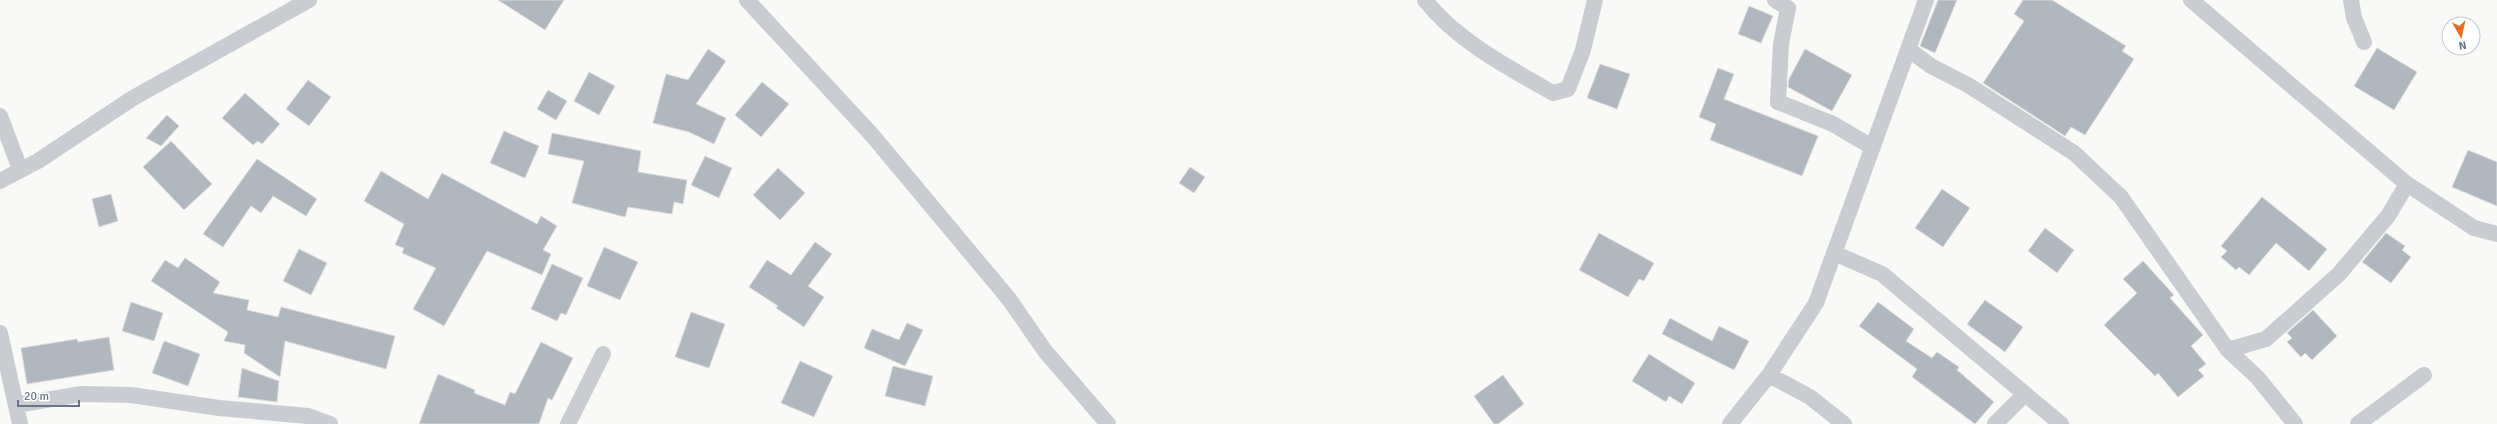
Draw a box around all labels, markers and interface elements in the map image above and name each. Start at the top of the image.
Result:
north arrow [2441,16,2481,56]
text: N [2458,38,2467,52]
scale bar [18,382,79,408]
text: 20 m [24,389,49,404]

